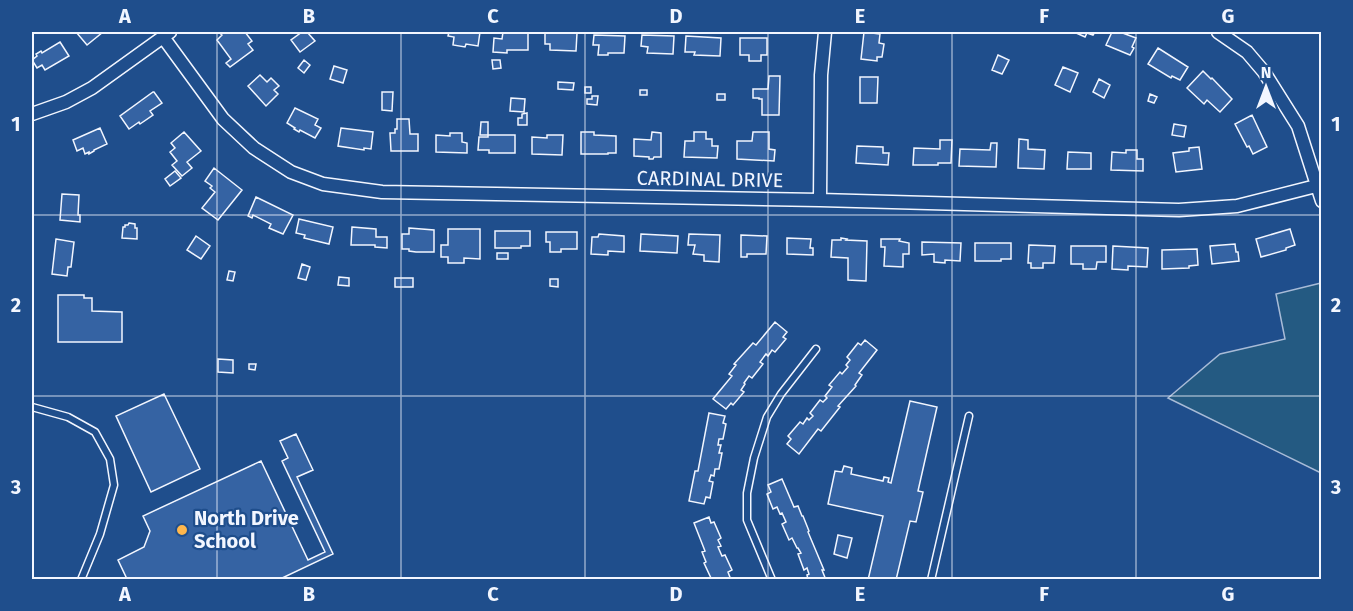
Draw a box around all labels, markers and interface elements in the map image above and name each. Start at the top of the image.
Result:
text: A [118,4,132,28]
text: B [303,4,315,28]
text: C [487,4,499,28]
text: D [669,4,683,28]
text: E [855,4,865,28]
text: F [1039,4,1049,28]
text: G [1222,4,1234,28]
north arrow [1236,57,1296,117]
text: N [1261,63,1271,82]
text: 1 [11,112,21,136]
text: 1 [1331,112,1341,136]
street label: CARDINAL DRIVE [636,166,784,192]
text: 2 [11,293,21,317]
text: 2 [1331,293,1341,317]
text: 3 [10,475,21,499]
text: 3 [1330,475,1341,499]
place label: North Drive School [194,506,299,553]
marker: North Drive School [175,523,189,537]
text: A [118,582,132,606]
text: B [303,582,315,606]
text: C [487,582,499,606]
text: D [669,582,683,606]
text: E [855,582,865,606]
text: F [1039,582,1049,606]
text: G [1222,582,1234,606]

